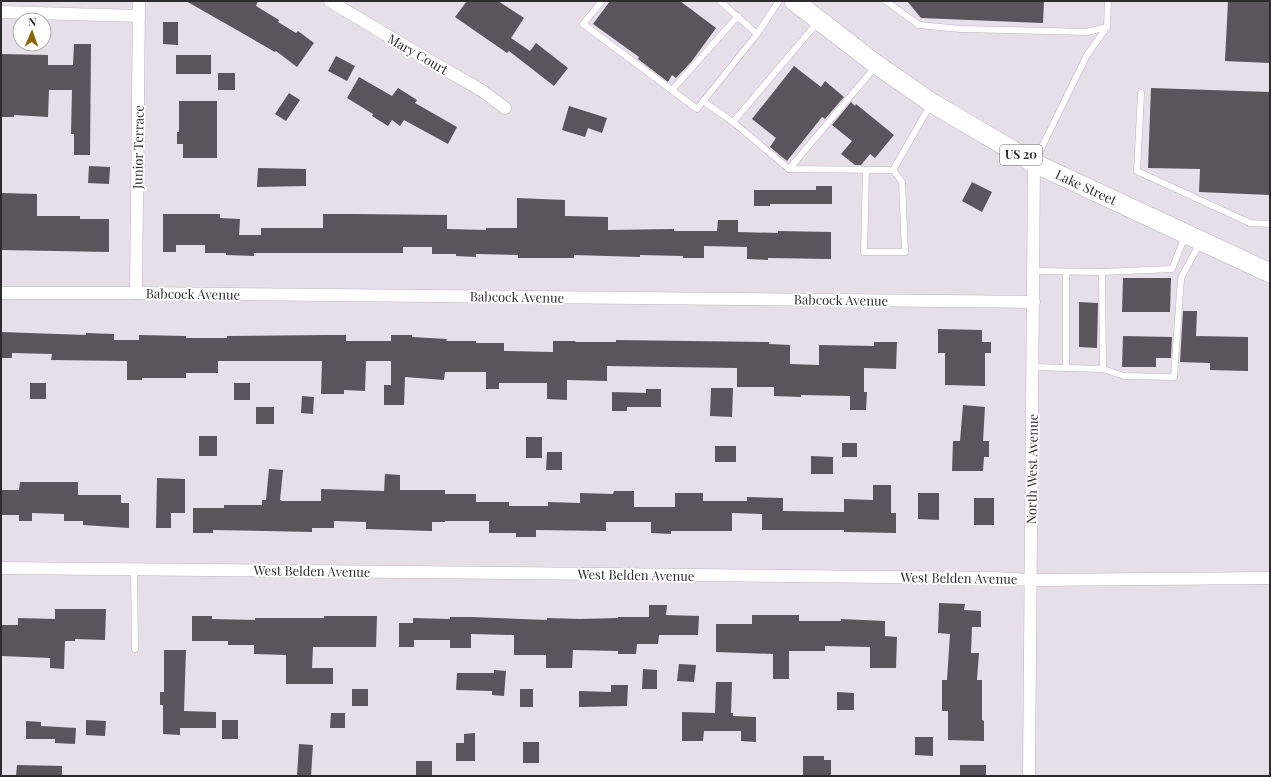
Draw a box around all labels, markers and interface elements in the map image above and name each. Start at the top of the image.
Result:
north arrow [12,12,52,52]
text: N [28,14,37,29]
street label: Mary Court [385,29,452,78]
street label: Junior Terrace [128,105,147,190]
road number: US 20 [1000,145,1042,165]
street label: Lake Street [1053,165,1120,208]
street label: Babcock Avenue [146,284,241,303]
street label: Babcock Avenue [470,287,565,306]
street label: Babcock Avenue [794,290,889,309]
street label: North West Avenue [1022,413,1041,524]
street label: West Belden Avenue [253,561,371,580]
street label: West Belden Avenue [577,565,695,584]
street label: West Belden Avenue [900,568,1018,587]

